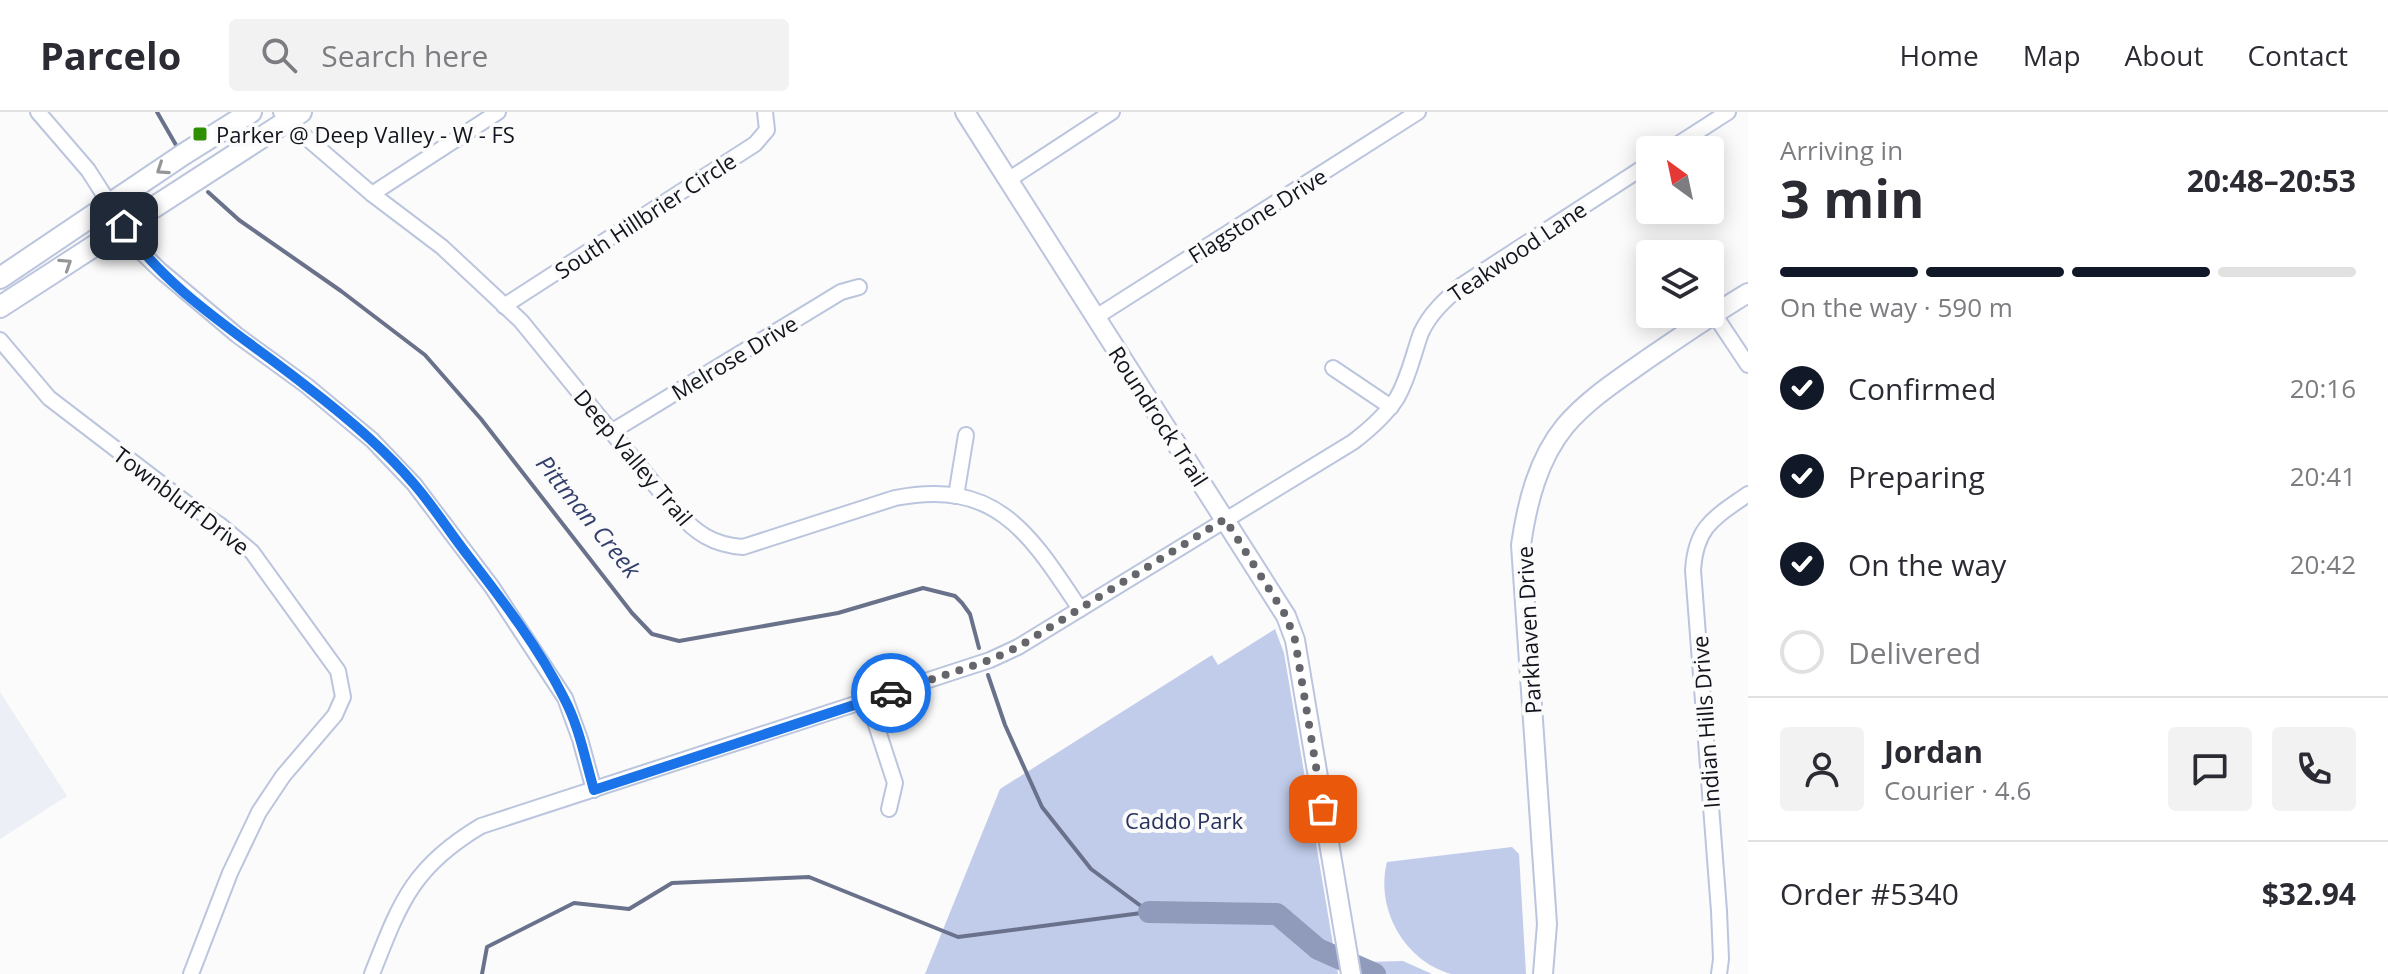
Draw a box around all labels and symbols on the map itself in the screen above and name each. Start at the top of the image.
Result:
place label: Parker @ Deep Valley - W - FS [216,119,515,149]
marker: Parker @ Deep Valley - W - FS [191,125,209,143]
north arrow [1636,136,1724,224]
street label: South Hillbrier Circle [549,145,741,285]
one-way arrow [156,159,170,174]
street label: Flagstone Drive [1182,160,1332,270]
pin [90,192,158,260]
street label: Teakwood Lane [1442,194,1592,308]
one-way arrow [57,259,71,274]
street label: Melrose Drive [665,307,803,407]
street label: Roundrock Trail [1102,340,1216,492]
street label: Deep Valley Trail [568,382,700,532]
street label: Townbluff Drive [108,439,256,561]
water label: Pittman Creek [529,448,650,585]
street label: Parkhaven Drive [1509,545,1547,715]
street label: Indian Hills Drive [1684,635,1726,809]
courier [851,653,931,733]
pin [1289,775,1357,843]
park label: Caddo Park [1125,805,1243,835]

